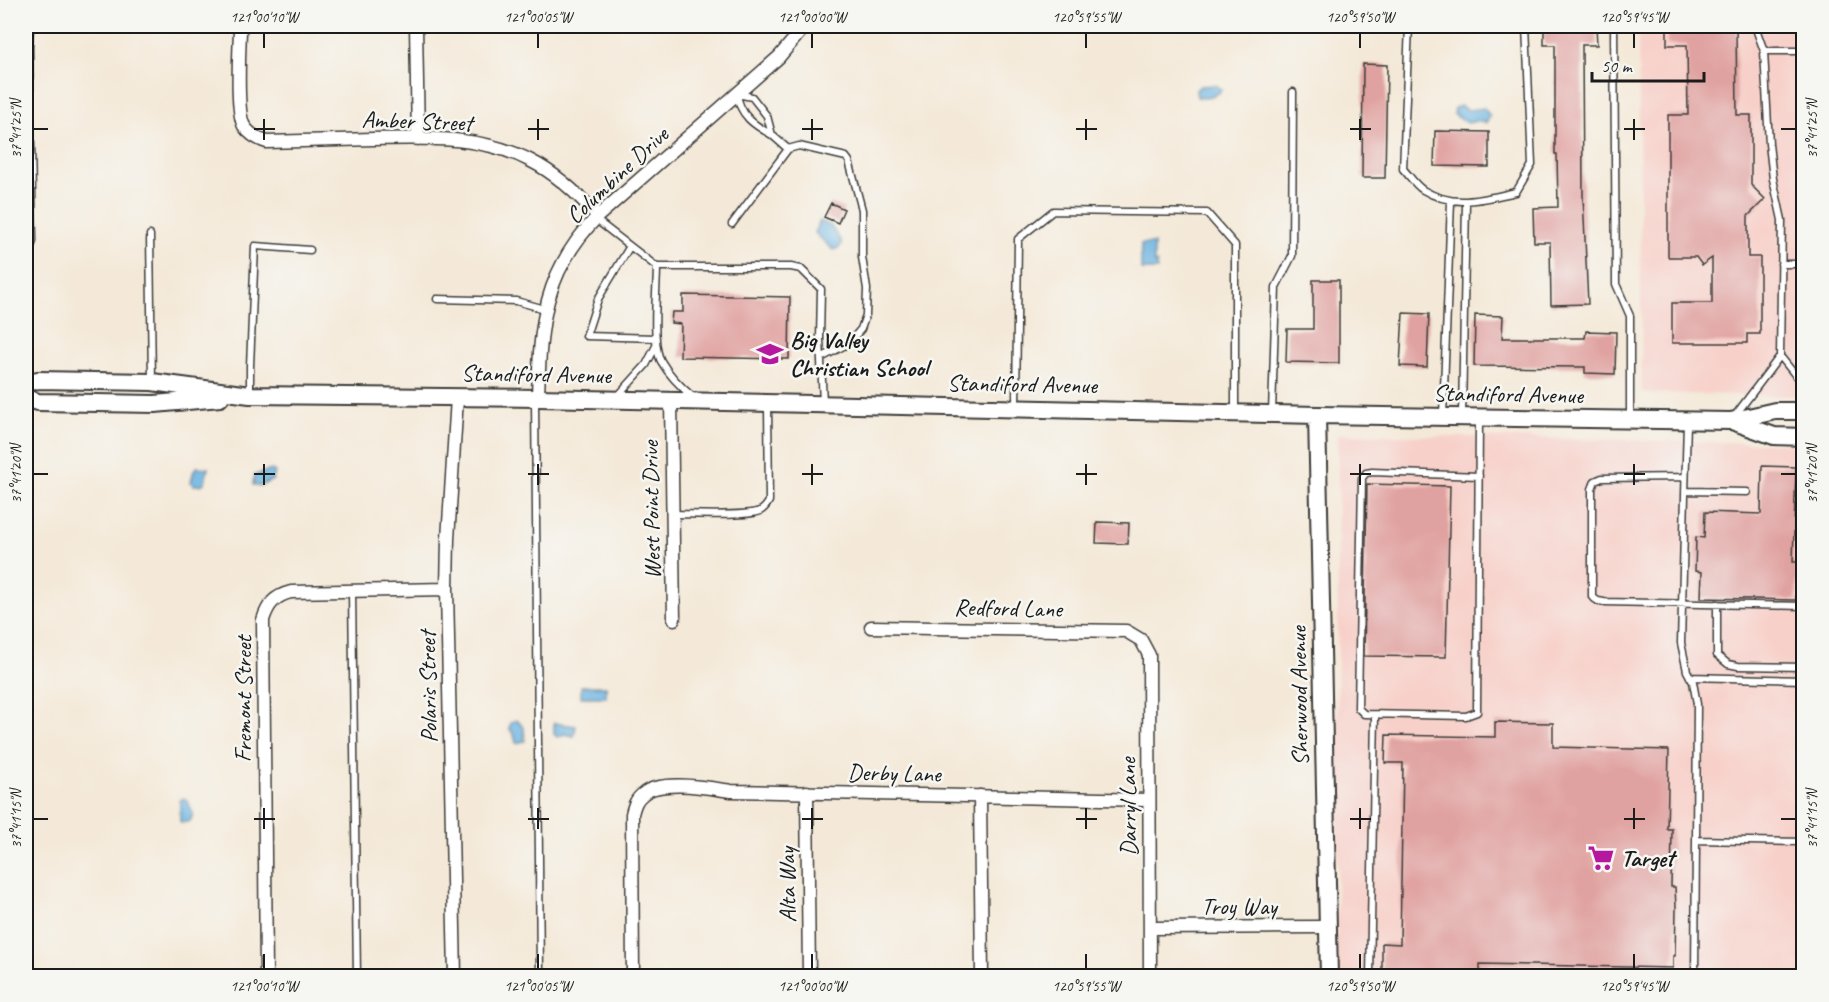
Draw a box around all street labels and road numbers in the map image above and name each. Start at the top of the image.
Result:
street label: Amber Street [361,104,476,138]
street label: Columbine Drive [559,118,676,230]
street label: Standiford Avenue [461,358,613,390]
street label: Standiford Avenue [947,368,1099,400]
street label: Standiford Avenue [1433,378,1585,410]
street label: West Point Drive [635,438,667,579]
street label: Redford Lane [954,592,1064,624]
street label: Sherwood Avenue [1283,624,1315,766]
street label: Polaris Street [412,628,444,743]
street label: Fremont Street [228,634,258,762]
street label: Darryl Lane [1112,755,1144,857]
street label: Derby Lane [847,757,943,789]
street label: Alta Way [771,845,803,923]
street label: Troy Way [1201,891,1278,921]

